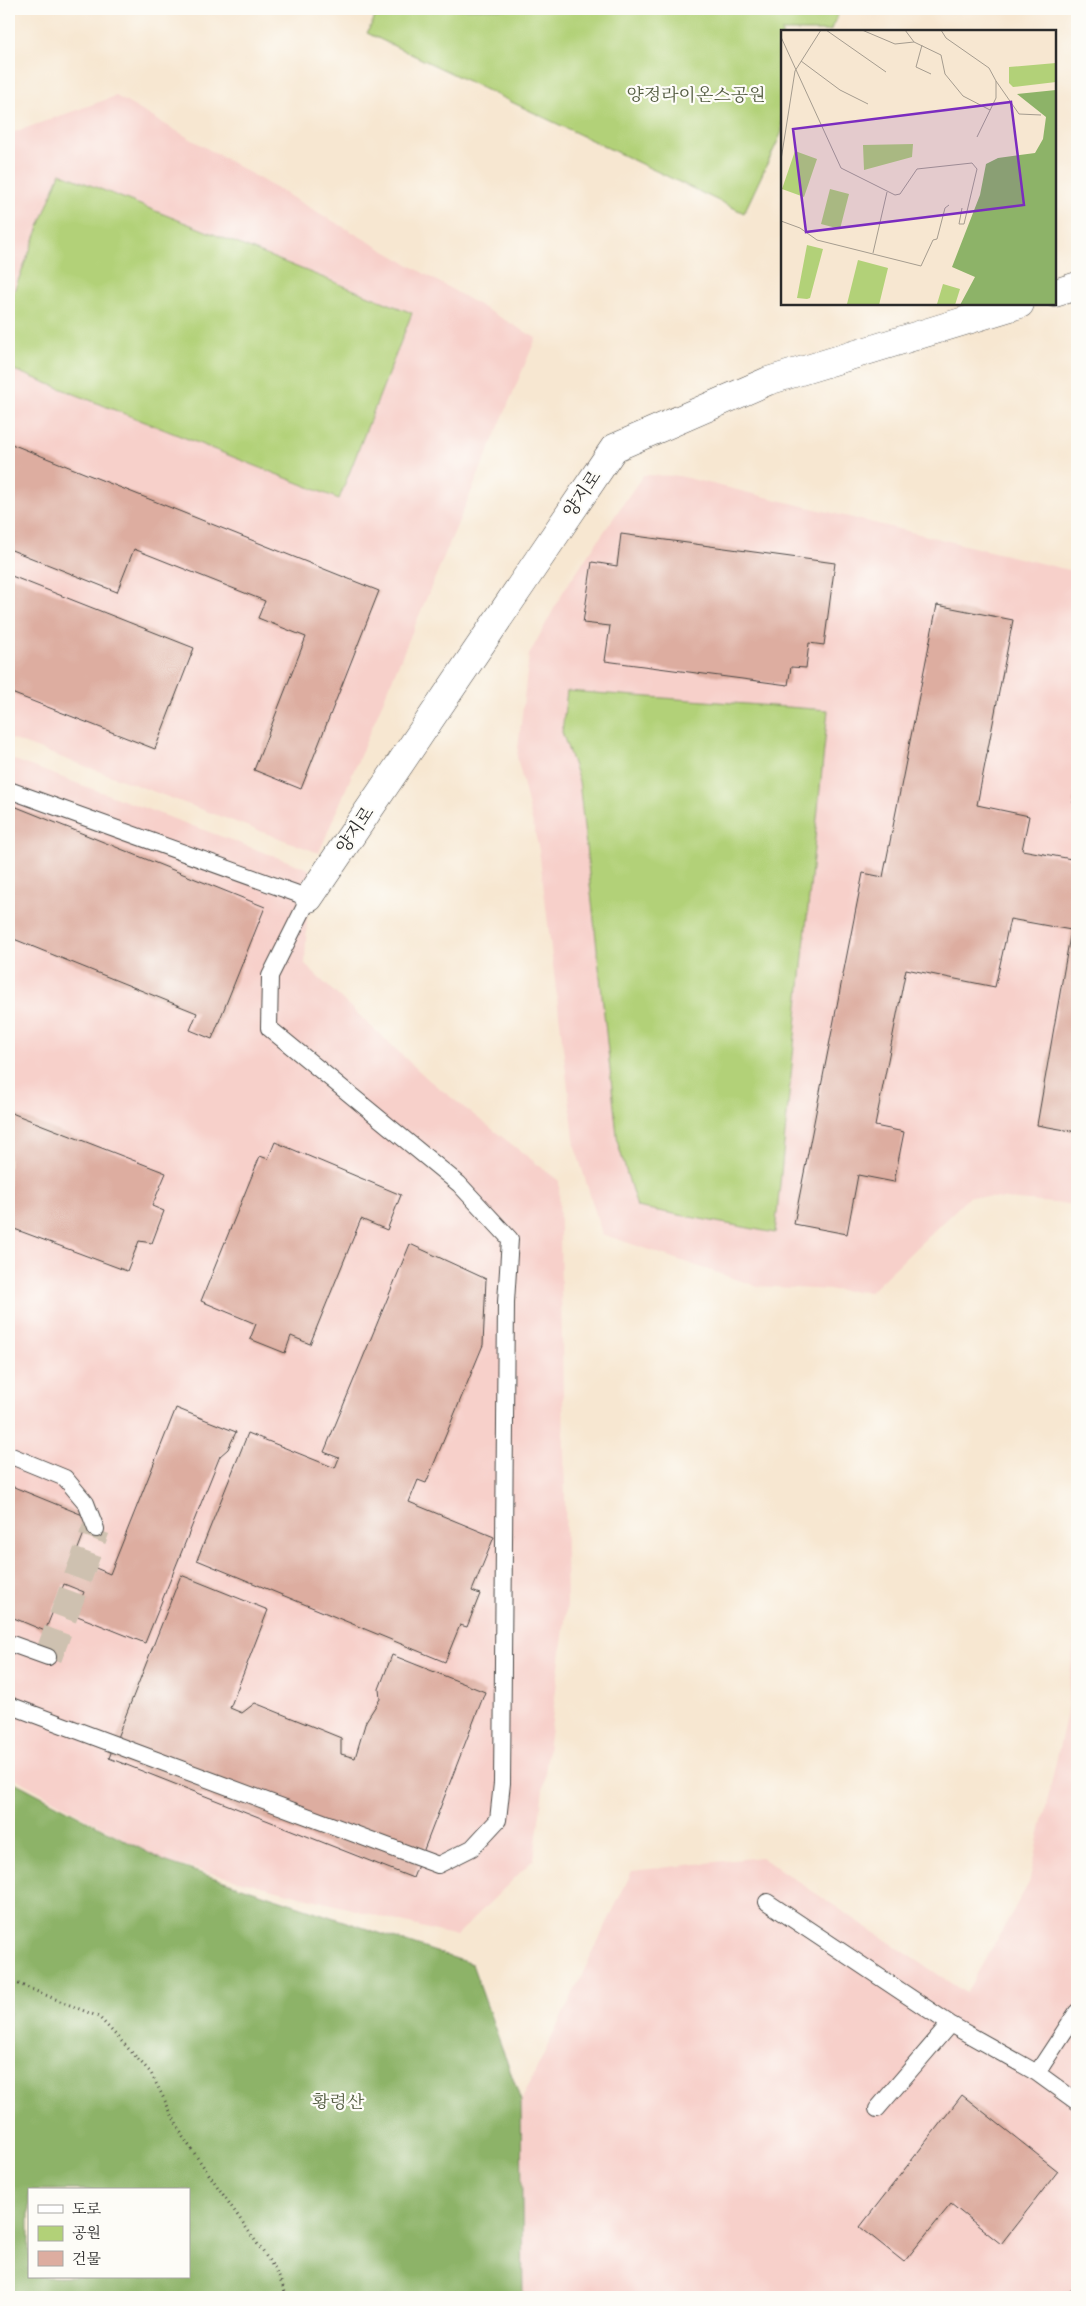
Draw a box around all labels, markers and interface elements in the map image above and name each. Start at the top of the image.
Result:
inset map [781,30,1056,305]
park label: 양정라이온스공원 [626,86,766,105]
street label: 양지로 [560,467,605,521]
street label: 양지로 [333,803,378,857]
park label: 황령산 [312,2092,365,2112]
legend [28,2188,190,2278]
text: 도로 [72,2202,101,2218]
text: 공원 [72,2225,101,2242]
text: 건물 [72,2251,101,2268]

